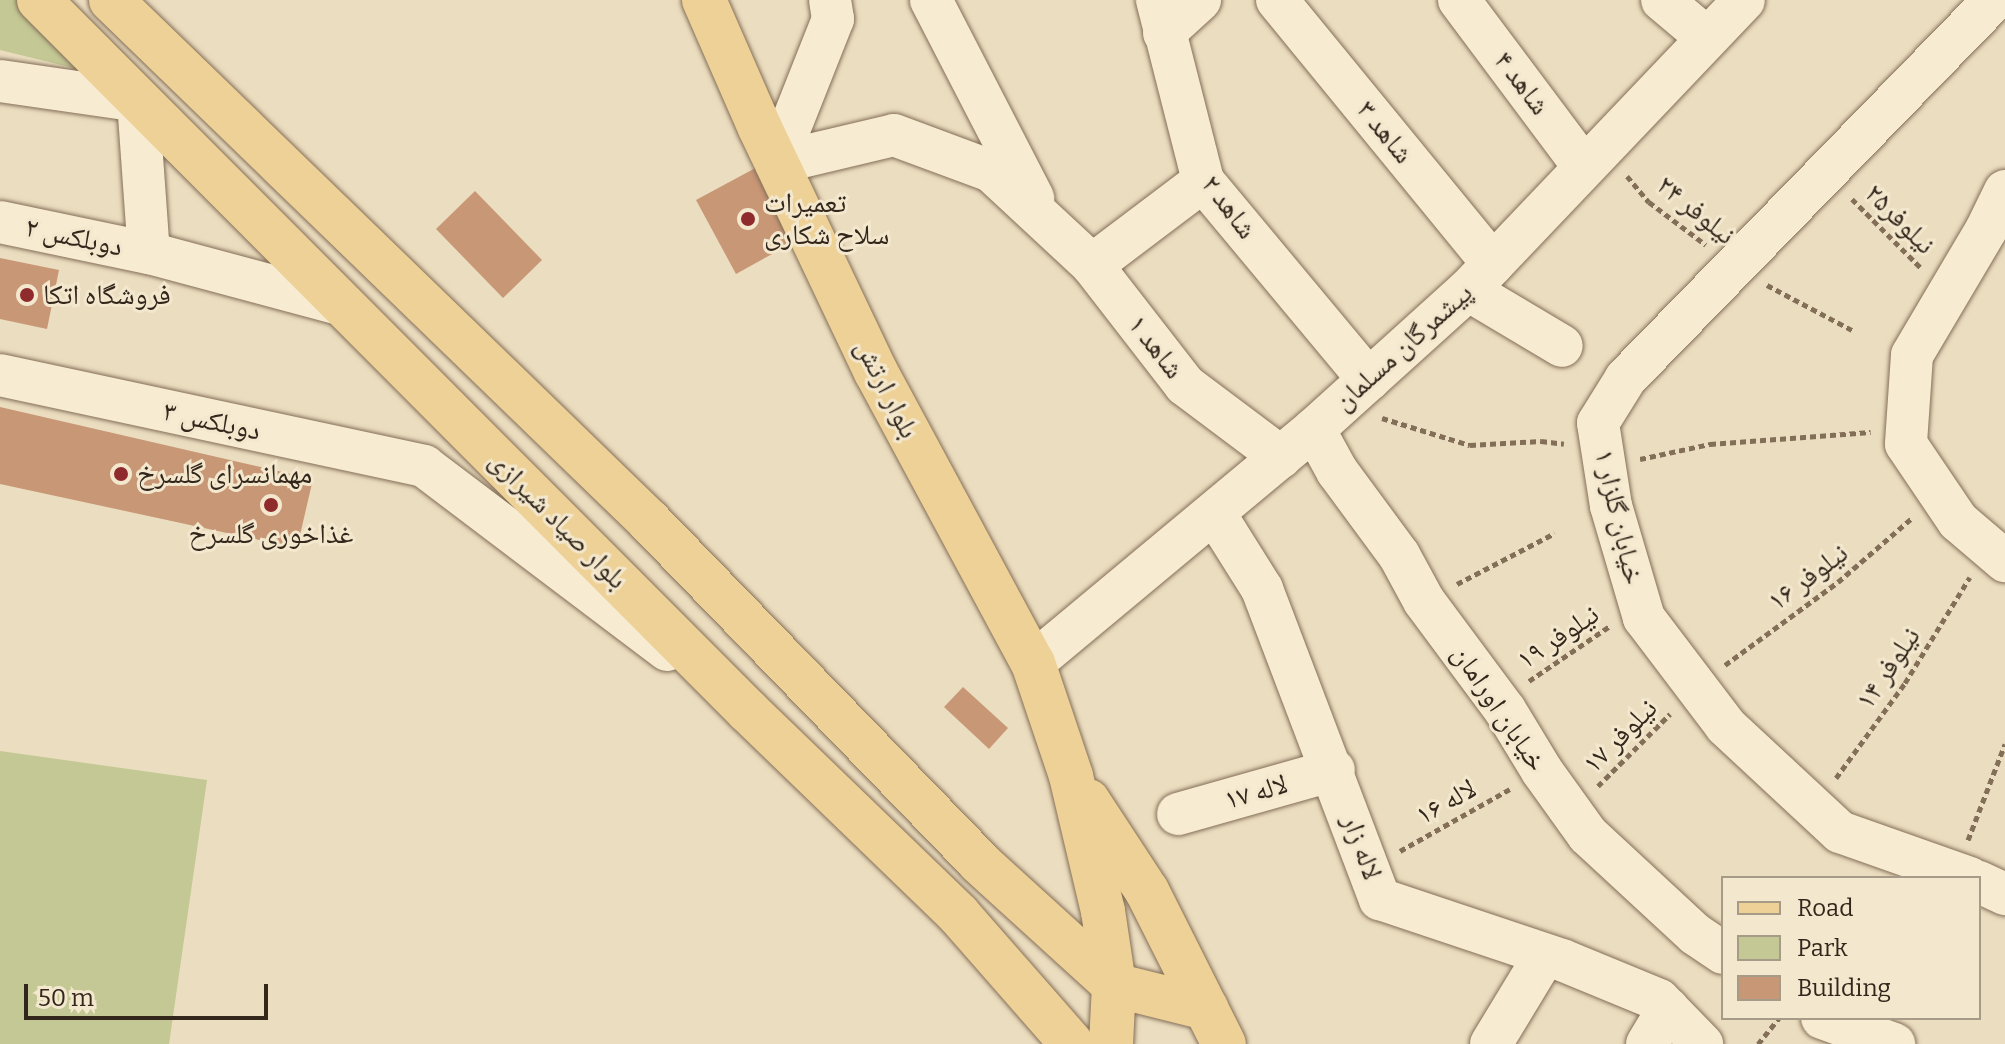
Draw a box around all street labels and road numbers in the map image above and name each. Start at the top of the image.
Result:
street label: شاهد ۴ [1487,44,1557,122]
street label: شاهد ۳ [1350,94,1420,170]
street label: شاهد ۲ [1194,168,1264,246]
street label: نیلوفر ۲۴ [1650,168,1742,252]
street label: نیلوفر۲۵ [1858,177,1942,261]
street label: دوبلکس ۲ [22,210,126,264]
street label: پیشمرگان مسلمان [1327,276,1479,418]
street label: شاهد ۱ [1121,309,1191,385]
street label: بلوار ارتش [848,334,926,444]
street label: دوبلکس ۳ [160,394,264,448]
street label: بلوار صیاد شیرازی [482,444,634,596]
street label: خیابان گلزار ۱ [1587,446,1651,588]
street label: نیلوفر ۱۶ [1761,536,1855,618]
street label: نیلوفر ۱۹ [1511,597,1605,677]
street label: نیلوفر ۱۴ [1848,621,1928,715]
street label: خیابان اورامان [1444,638,1554,778]
street label: نیلوفر ۱۷ [1576,692,1664,780]
street label: لاله ۱۷ [1221,767,1291,817]
street label: لاله ۱۶ [1410,772,1482,832]
street label: لاله زار [1335,810,1389,884]

